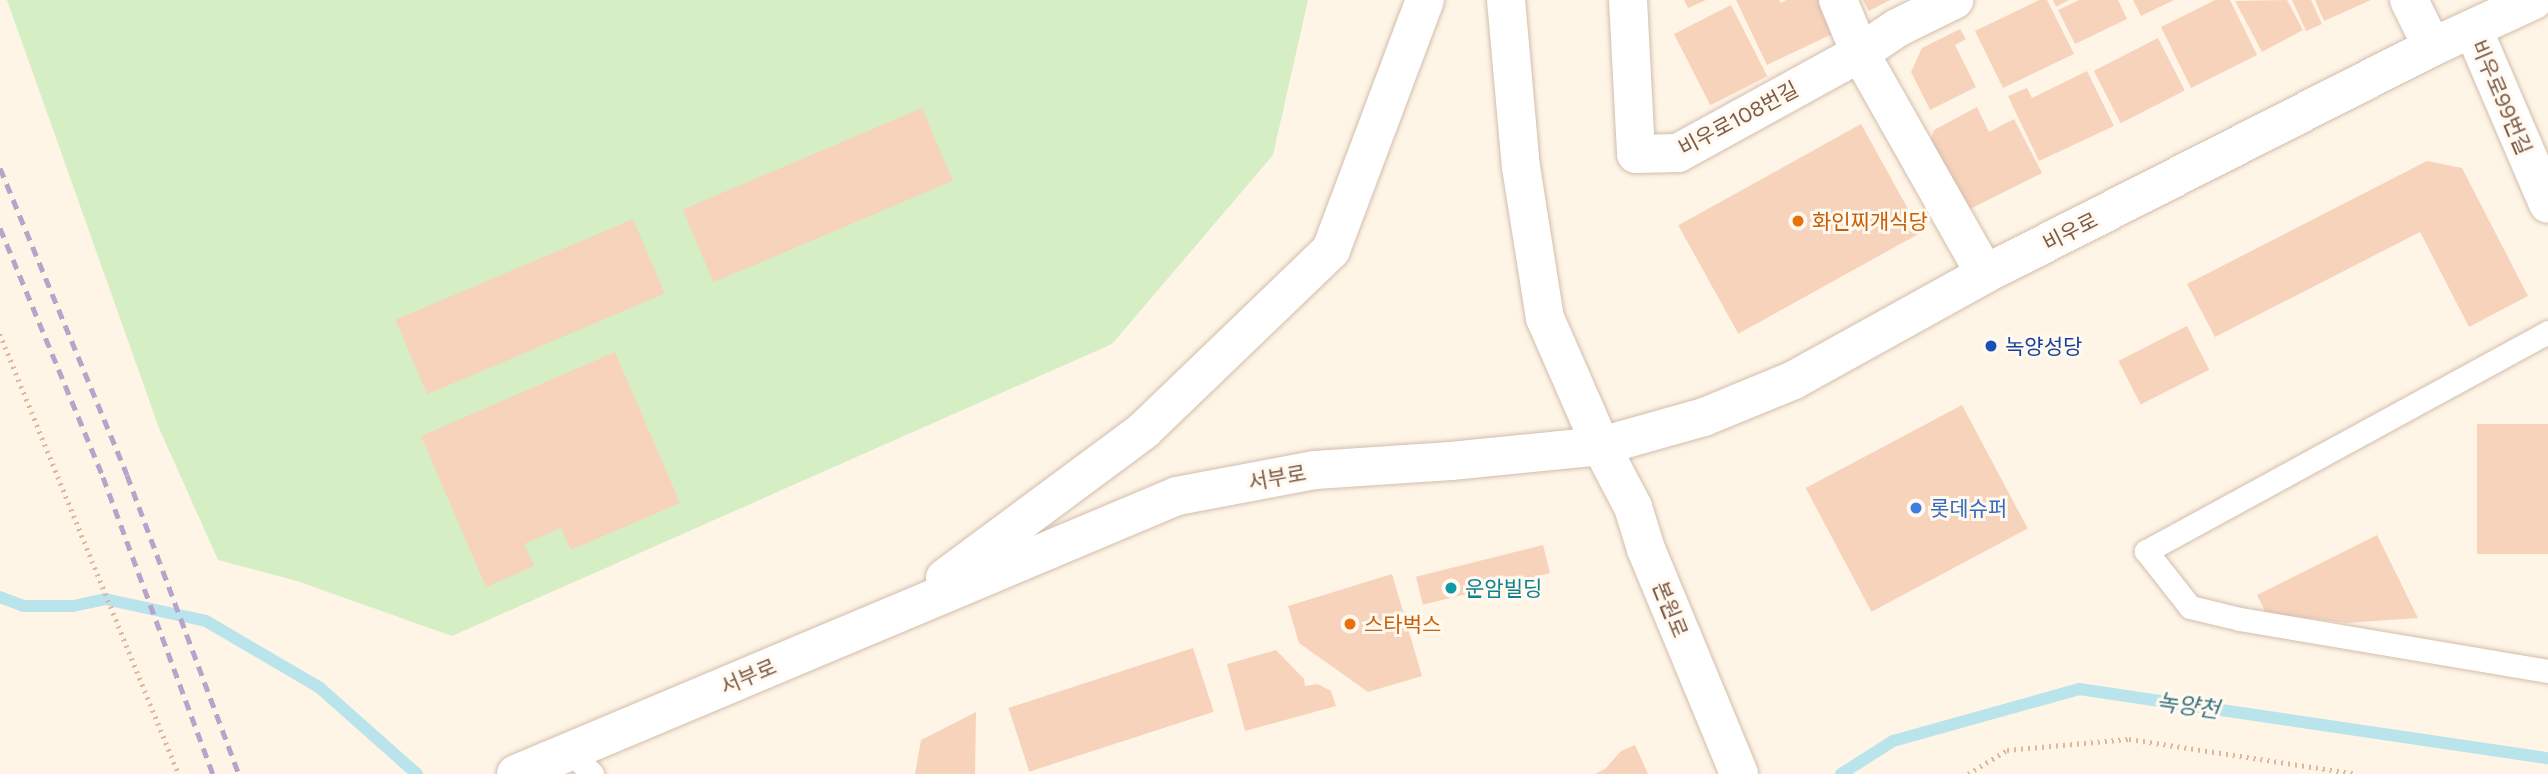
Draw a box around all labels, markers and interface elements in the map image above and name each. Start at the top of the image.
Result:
street label: 비우로99번길 [2467,36,2537,158]
street label: 비우로108번길 [1674,76,1802,160]
street label: 비우로 [2038,207,2102,255]
place label: 화인찌개식당 [1812,208,1928,234]
marker: 화인찌개식당 [1790,213,1806,229]
place label: 녹양성당 [2005,333,2082,359]
marker: 녹양성당 [1983,338,1999,354]
street label: 서부로 [1246,460,1308,494]
place label: 롯데슈퍼 [1930,495,2007,521]
marker: 롯데슈퍼 [1908,500,1924,516]
place label: 운암빌딩 [1465,575,1542,601]
street label: 본원로 [1648,577,1694,641]
marker: 운암빌딩 [1443,580,1459,596]
place label: 스타벅스 [1364,611,1441,637]
marker: 스타벅스 [1342,616,1358,632]
street label: 서부로 [716,653,780,699]
water label: 녹양천 [2155,687,2221,723]

